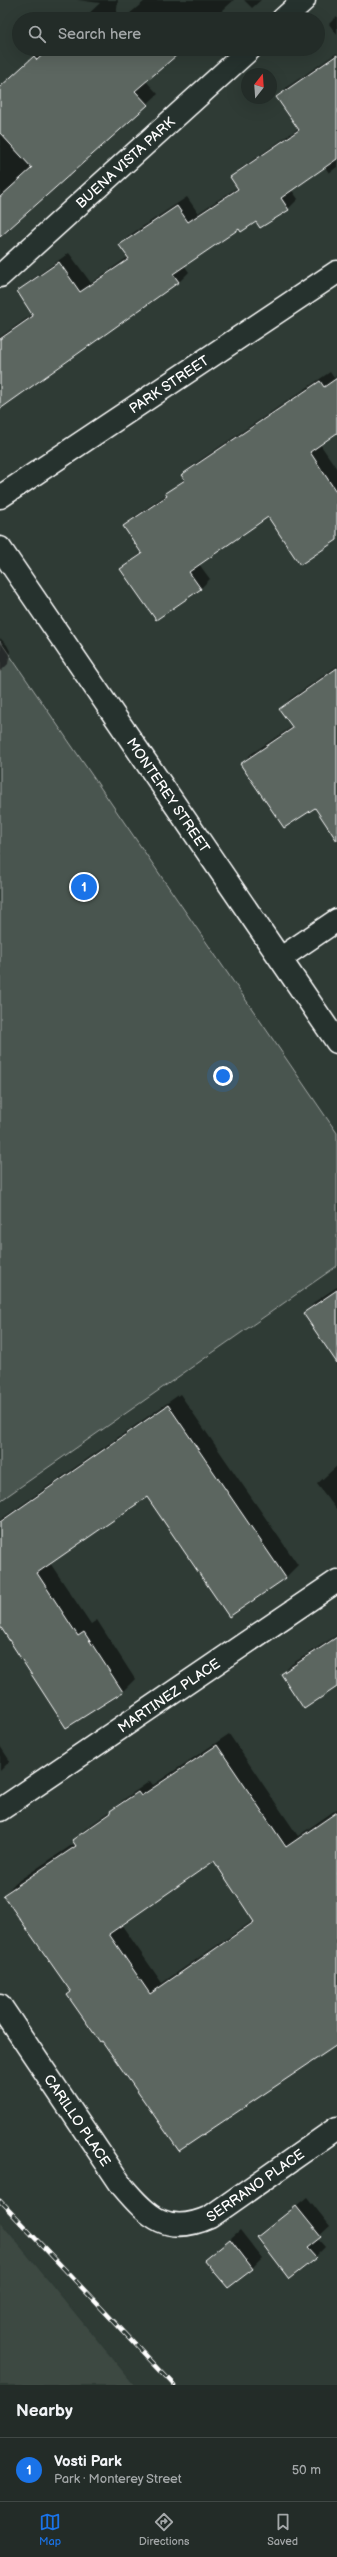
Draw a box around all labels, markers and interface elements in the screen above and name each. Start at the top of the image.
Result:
search box [12,12,325,56]
icon: search [26,23,48,45]
text: Search here [58,25,141,44]
north arrow [241,68,277,104]
street label: BUENA VISTA PARK [72,113,179,212]
street label: PARK STREET [126,351,212,417]
street label: MONTEREY STREET [123,734,214,856]
pin: 1 [71,872,97,902]
your location [213,1066,233,1086]
street label: MARTINEZ PLACE [114,1655,223,1736]
street label: CARILLO PLACE [41,2071,115,2169]
street label: SERRANO PLACE [203,2145,307,2225]
text: Nearby [16,2401,73,2421]
text: Vosti Park [54,2452,122,2471]
text: 1 [26,2462,32,2478]
text: 50 m [292,2462,321,2478]
text: Park · Monterey Street [54,2471,182,2487]
tab: Map [39,2511,61,2548]
tab: Directions [139,2511,189,2548]
tab: Saved [267,2511,298,2548]

